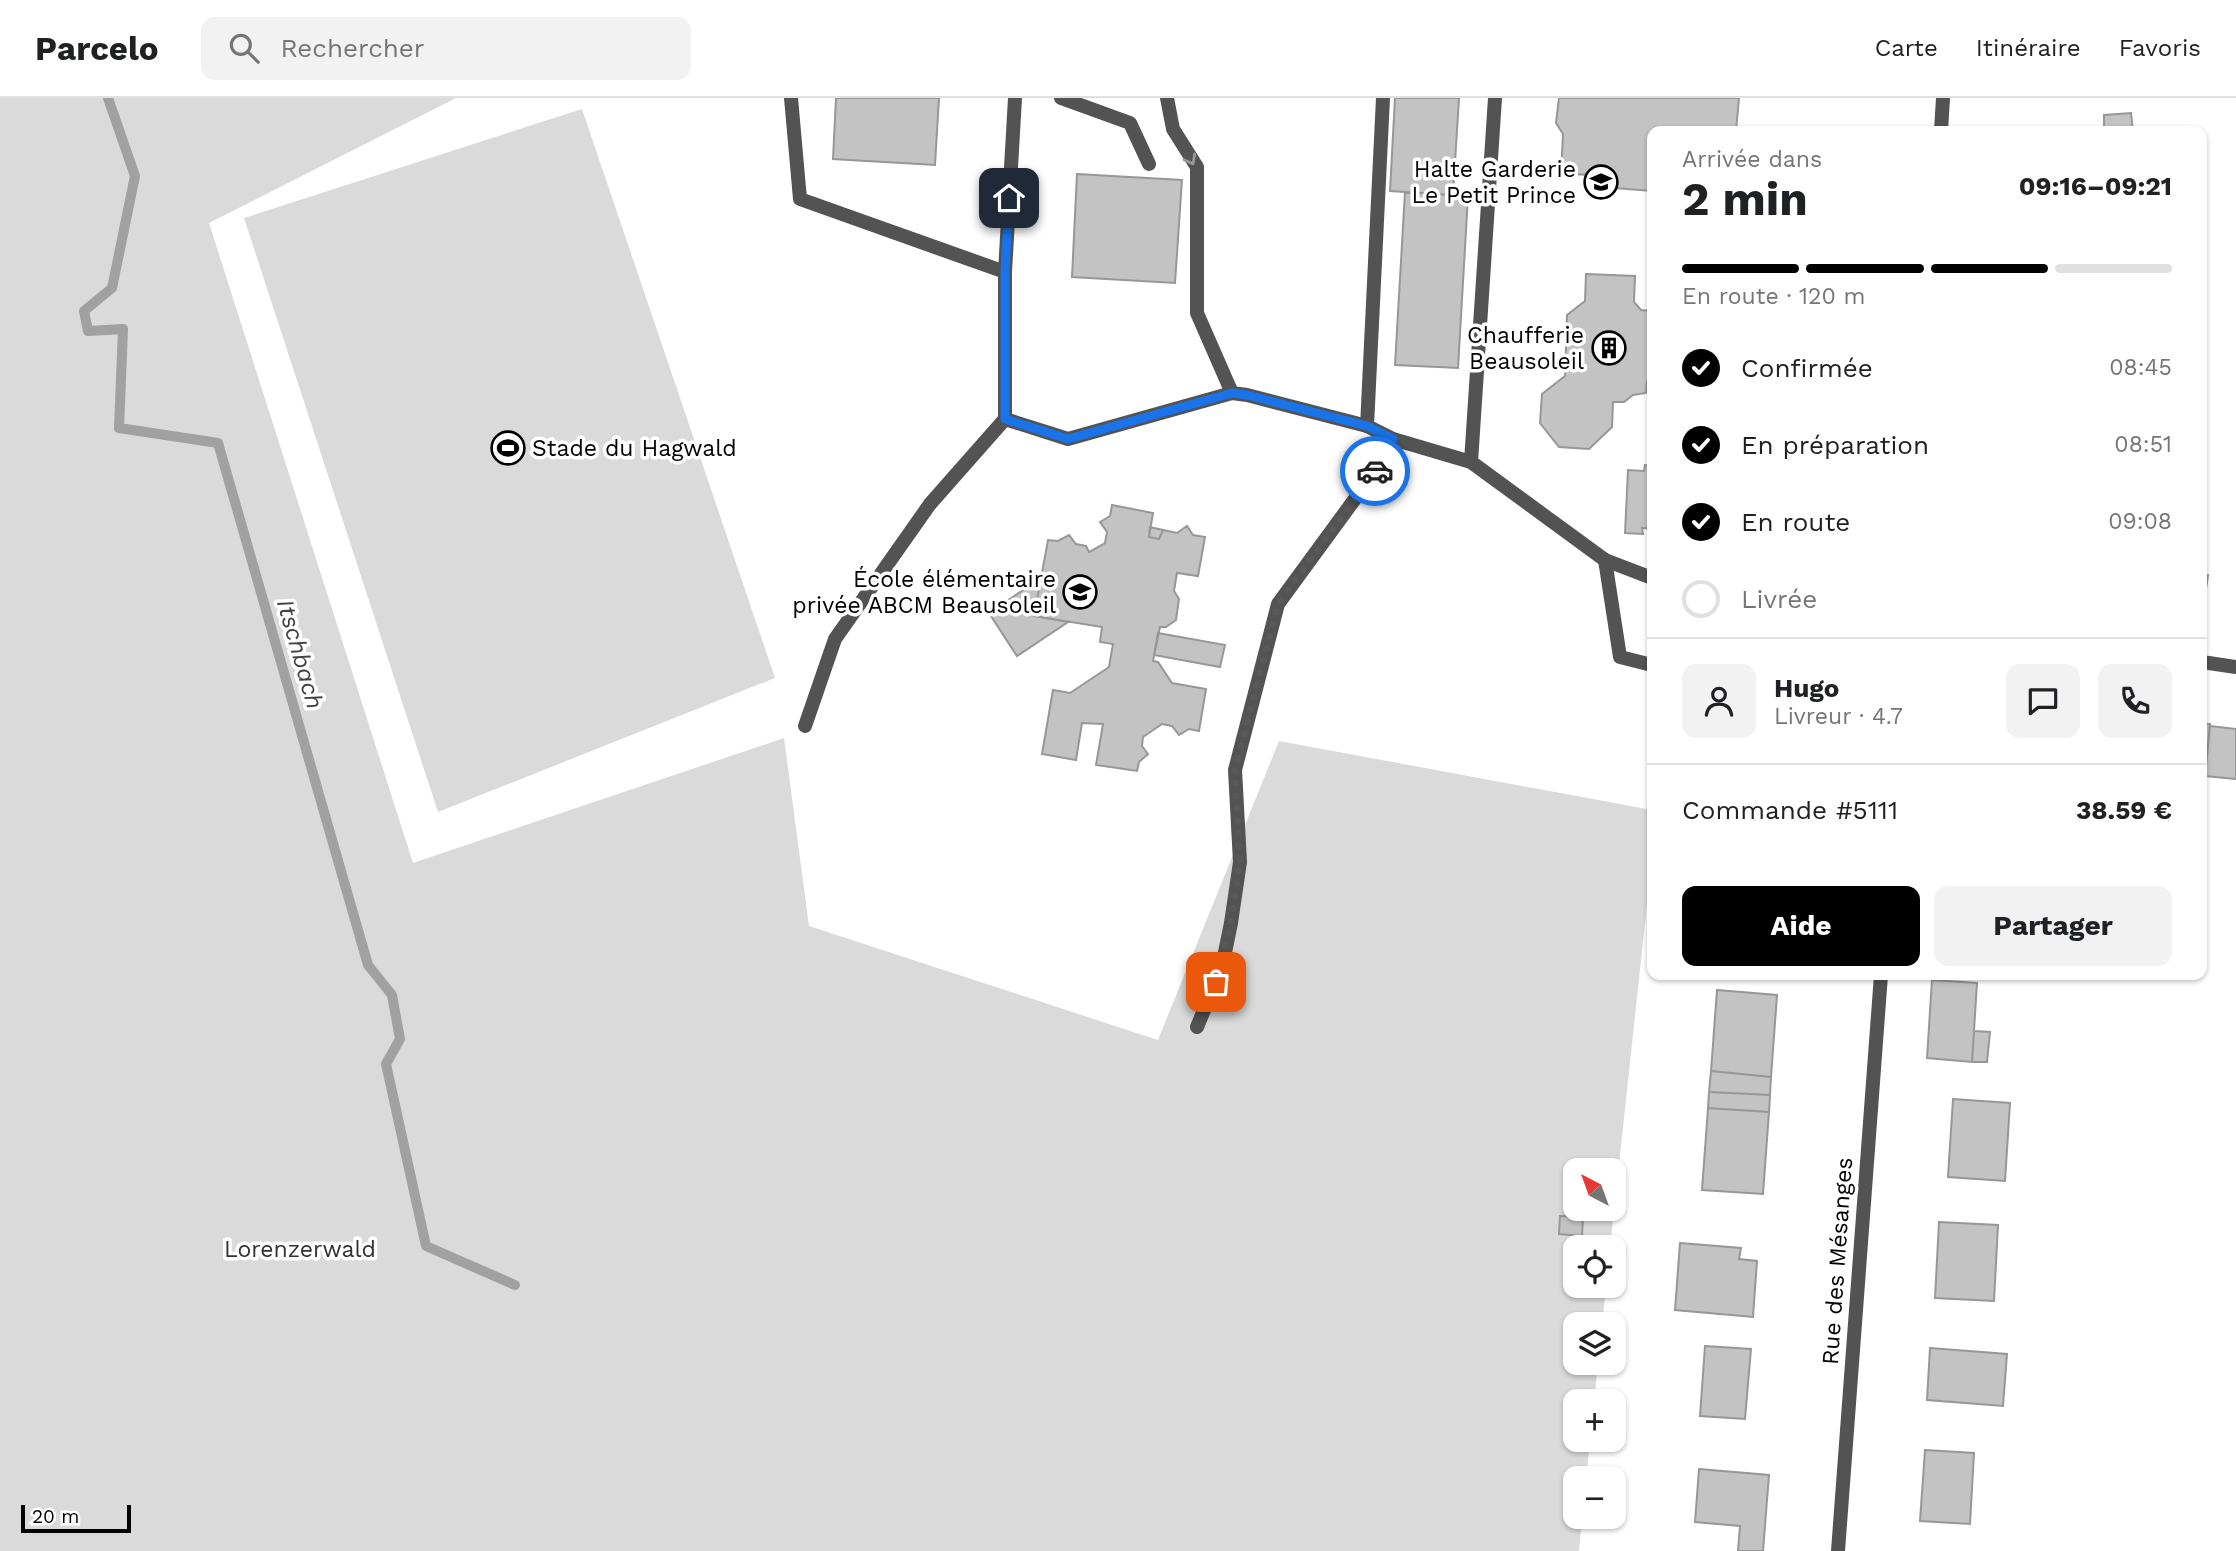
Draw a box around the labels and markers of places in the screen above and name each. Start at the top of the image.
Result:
place label: Halte Garderie Le Petit Prince [1412,156,1576,209]
school or university icon: Halte Garderie Le Petit Prince [1582,163,1620,201]
pin [979,168,1039,228]
place label: Chaufferie Beausoleil [1467,322,1584,375]
building icon: Chaufferie Beausoleil [1590,329,1628,367]
sports icon: Stade du Hagwald [489,429,527,467]
place label: Stade du Hagwald [532,435,737,462]
place label: École élémentaire privée ABCM Beausoleil [792,566,1056,619]
school or university icon: École élémentaire privée ABCM Beausoleil [1061,573,1099,611]
pin [1186,952,1246,1012]

